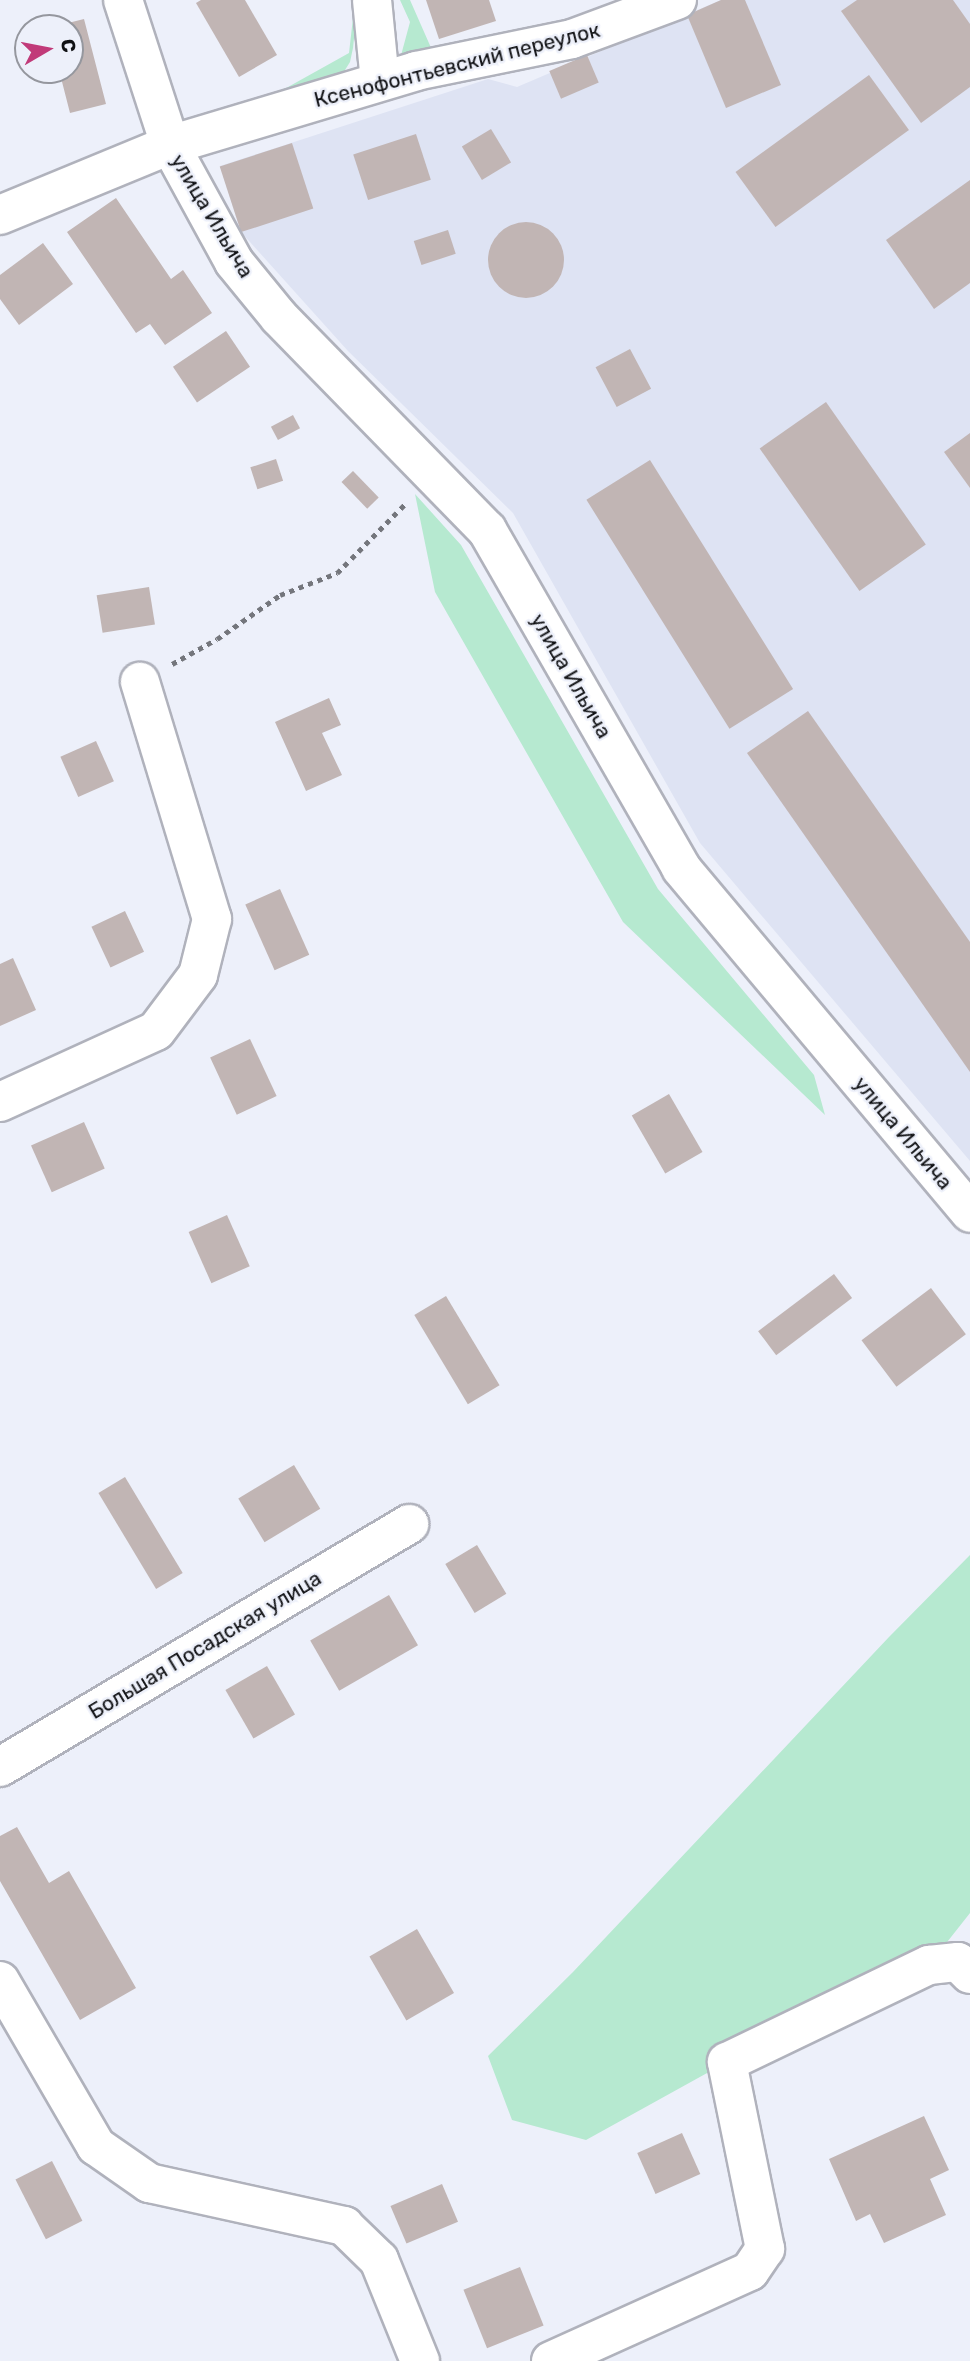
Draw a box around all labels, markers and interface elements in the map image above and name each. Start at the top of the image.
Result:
north arrow [14,14,84,84]
street label: Ксенофонтьевский переулок [311,17,603,113]
text: С [56,37,81,54]
street label: улица Ильича [165,150,259,282]
street label: улица Ильича [525,609,617,743]
street label: улица Ильича [848,1071,958,1195]
street label: Большая Посадская улица [84,1565,326,1725]

